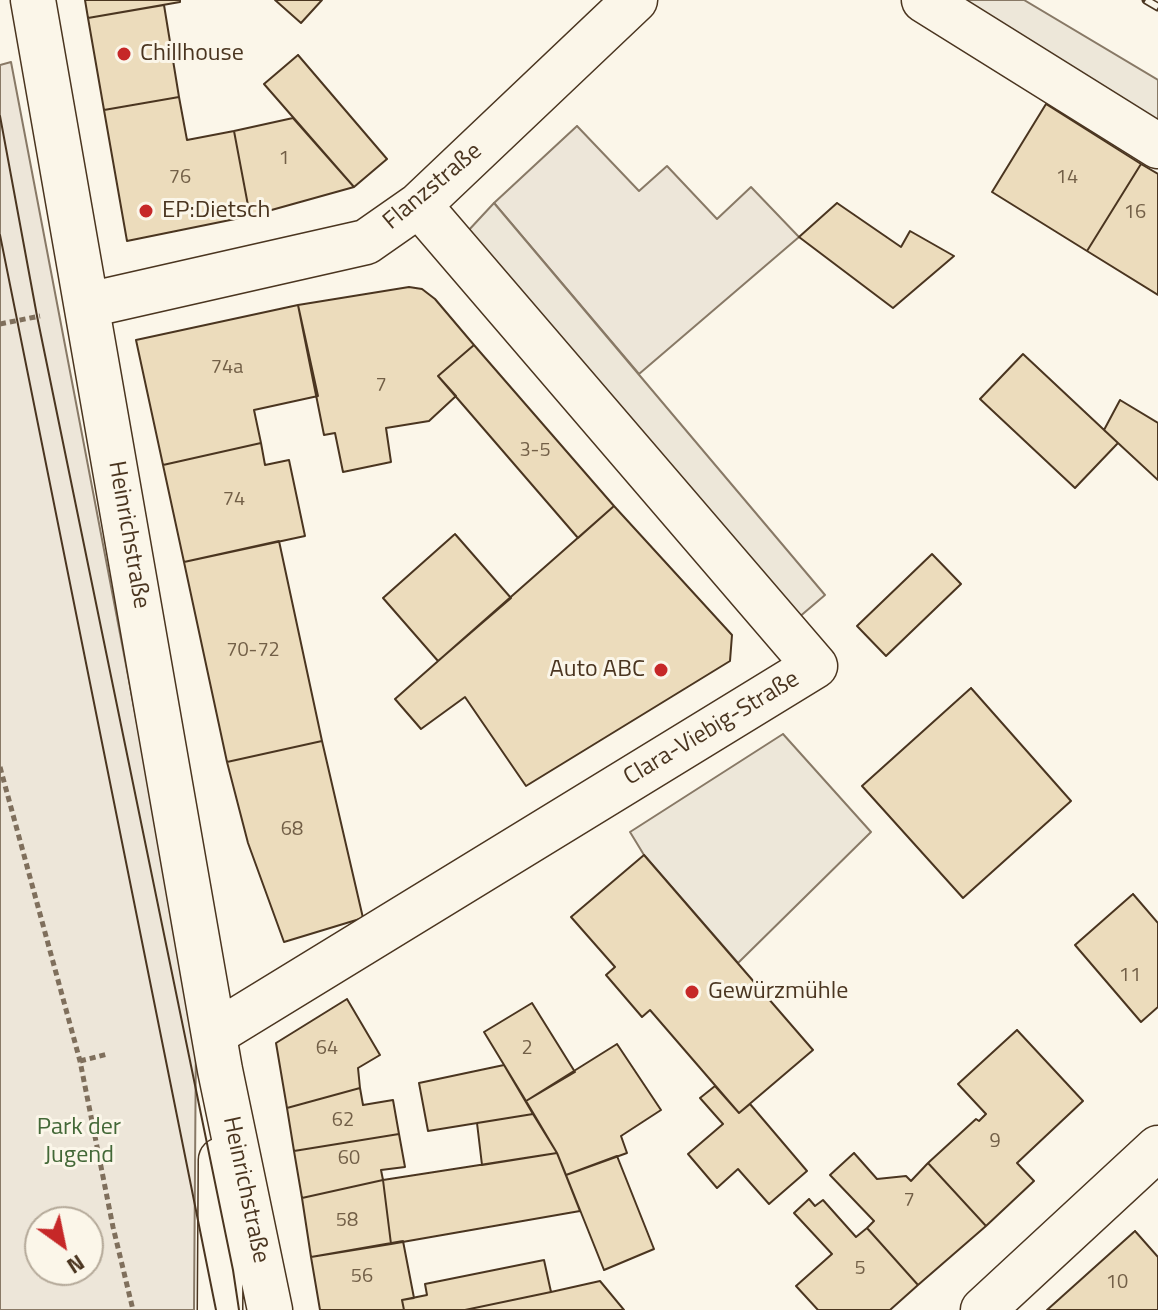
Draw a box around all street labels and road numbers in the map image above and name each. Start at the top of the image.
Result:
street label: Flanzstraße [378,137,488,237]
street label: Heinrichstraße [101,459,155,611]
street label: Clara-Viebig-Straße [619,665,805,793]
street label: Heinrichstraße [215,1114,275,1266]

